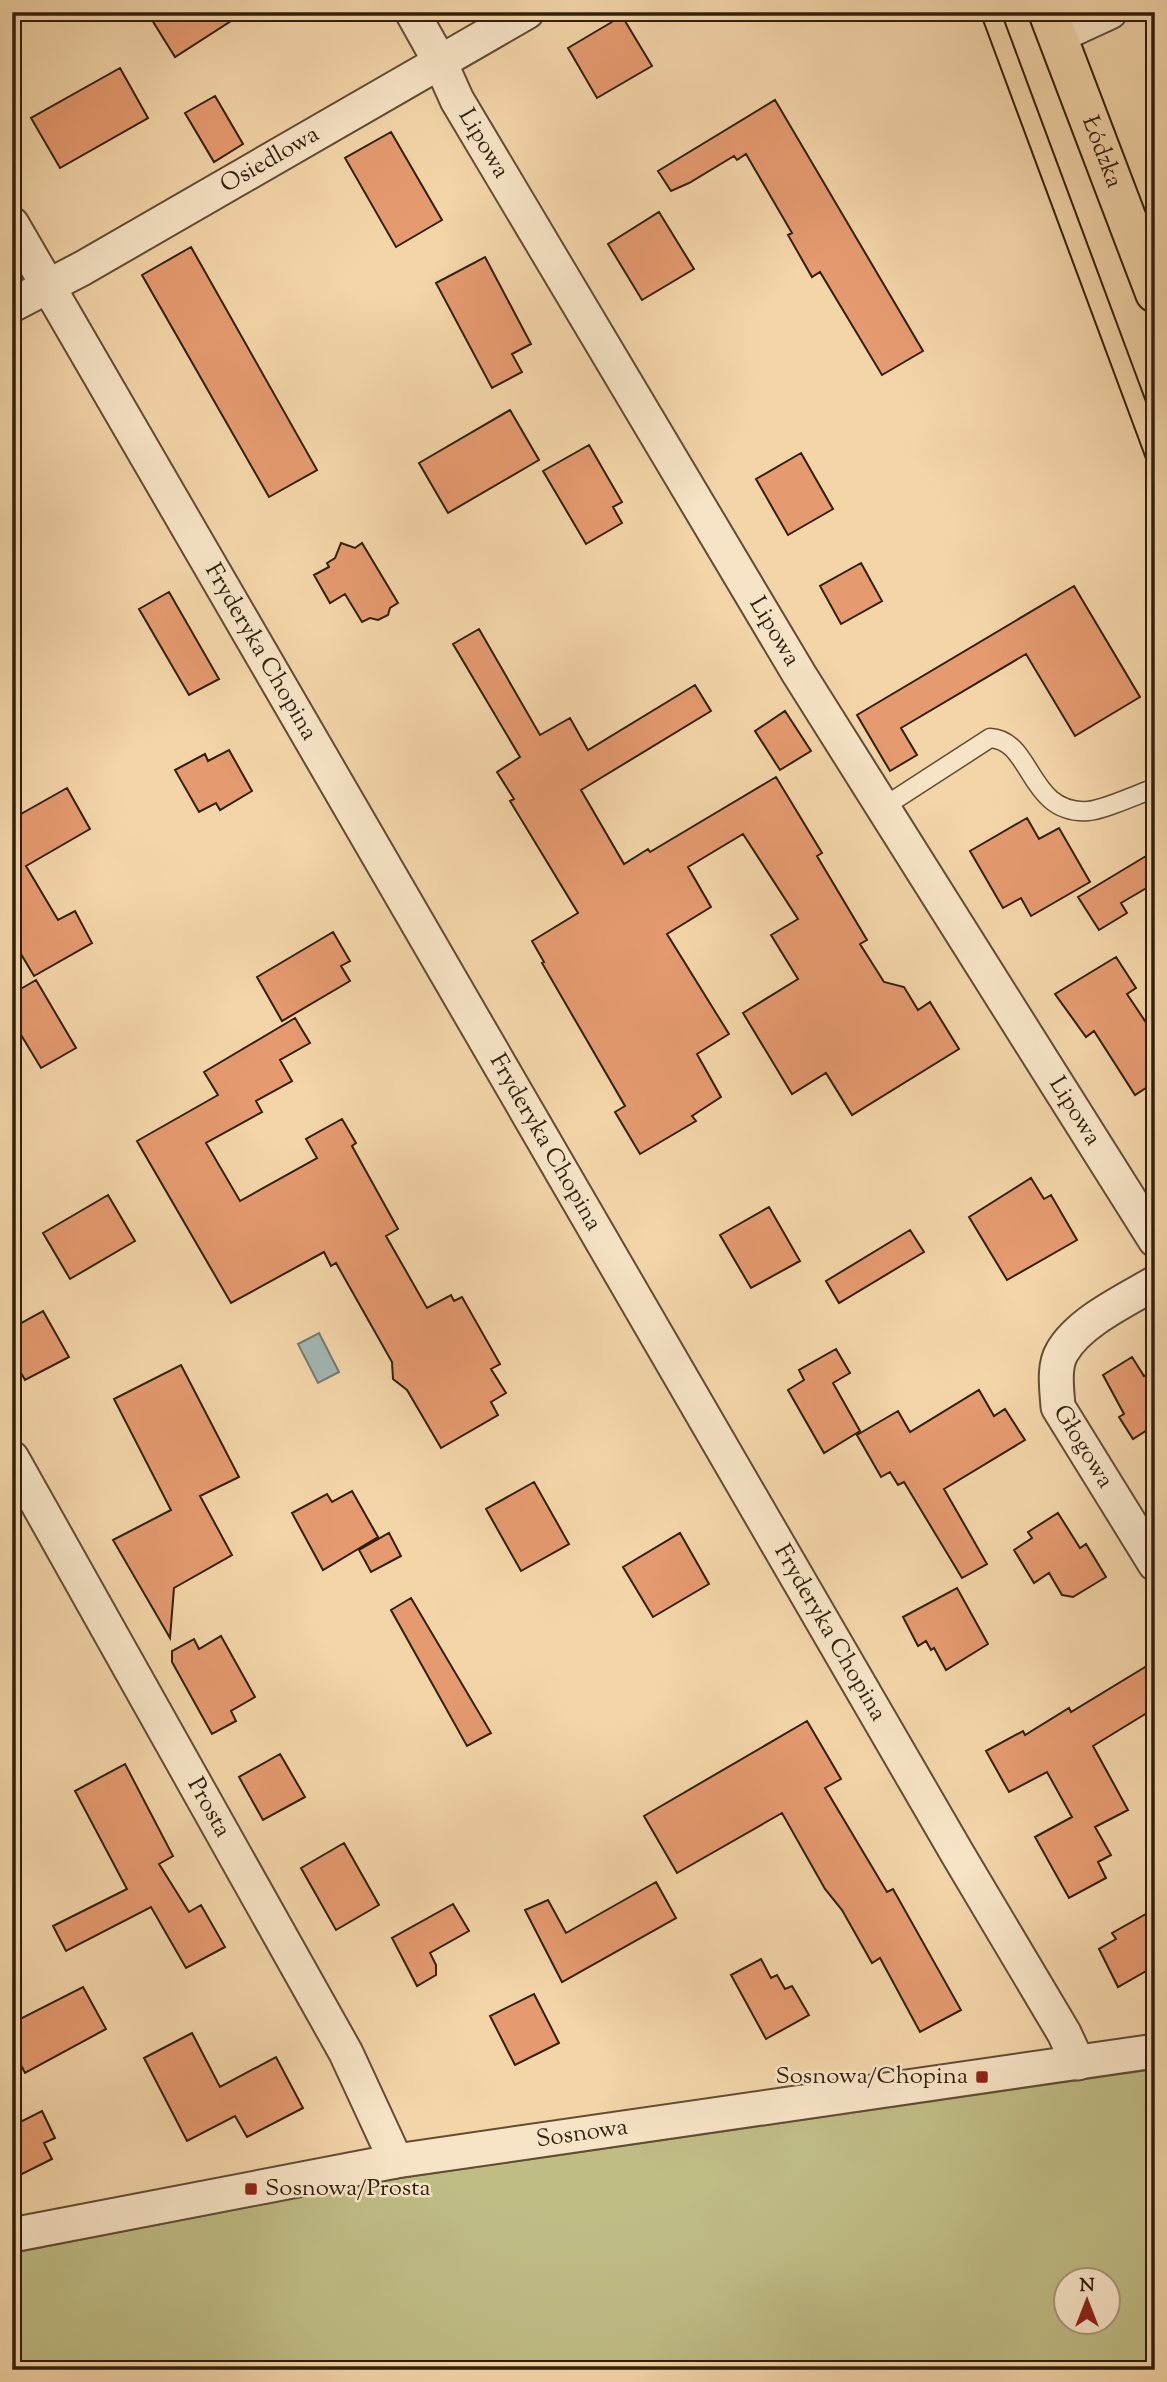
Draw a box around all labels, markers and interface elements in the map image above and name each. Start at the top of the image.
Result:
street label: Lipowa [449,103,517,185]
street label: Łódzka [1072,111,1131,193]
street label: Osiedlowa [214,118,326,202]
street label: Fryderyka Chopina [196,557,325,747]
street label: Lipowa [740,590,808,673]
street label: Fryderyka Chopina [480,1048,610,1237]
street label: Lipowa [1040,1070,1109,1153]
street label: Głogowa [1044,1399,1121,1495]
street label: Fryderyka Chopina [765,1538,894,1728]
street label: Prosta [178,1771,239,1844]
place label: Sosnowa/Chopina [775,2060,968,2094]
marker: Sosnowa/Chopina [974,2069,990,2085]
street label: Sosnowa [534,2111,630,2157]
place label: Sosnowa/Prosta [265,2172,431,2206]
marker: Sosnowa/Prosta [243,2181,259,2197]
north arrow [1052,2266,1122,2336]
text: N [1079,2273,1095,2300]

